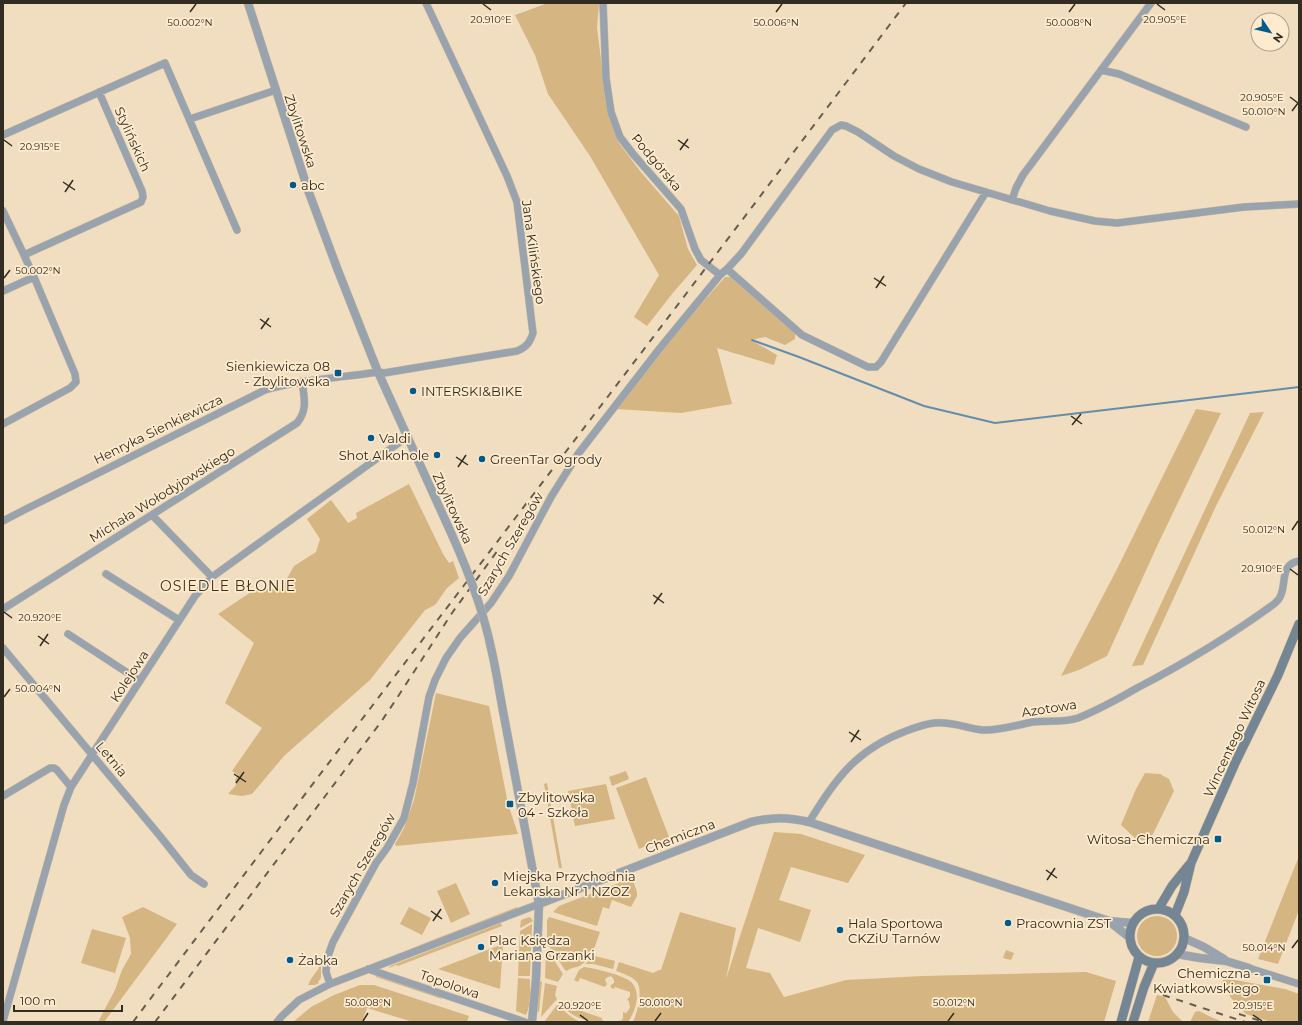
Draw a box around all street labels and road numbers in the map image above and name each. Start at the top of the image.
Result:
street label: Zbylitowska [281,92,321,170]
street label: Stylińskich [112,104,154,174]
street label: Podgórska [628,130,686,194]
street label: Jana Kilińskiego [519,198,549,305]
street label: Henryka Sienkiewicza [91,391,225,467]
street label: Michała Wołodyjowskiego [86,442,238,546]
street label: Zbylitowska [429,470,477,546]
street label: Szarych Szeregów [474,489,547,599]
street label: Kolejowa [106,647,152,705]
street label: Wincentego Witosa [1200,676,1268,800]
street label: Azotowa [1020,696,1078,720]
street label: Letnia [93,738,131,780]
street label: Szarych Szeregów [326,810,399,920]
street label: Chemiczna [643,815,717,857]
street label: Topolowa [418,966,482,1002]

